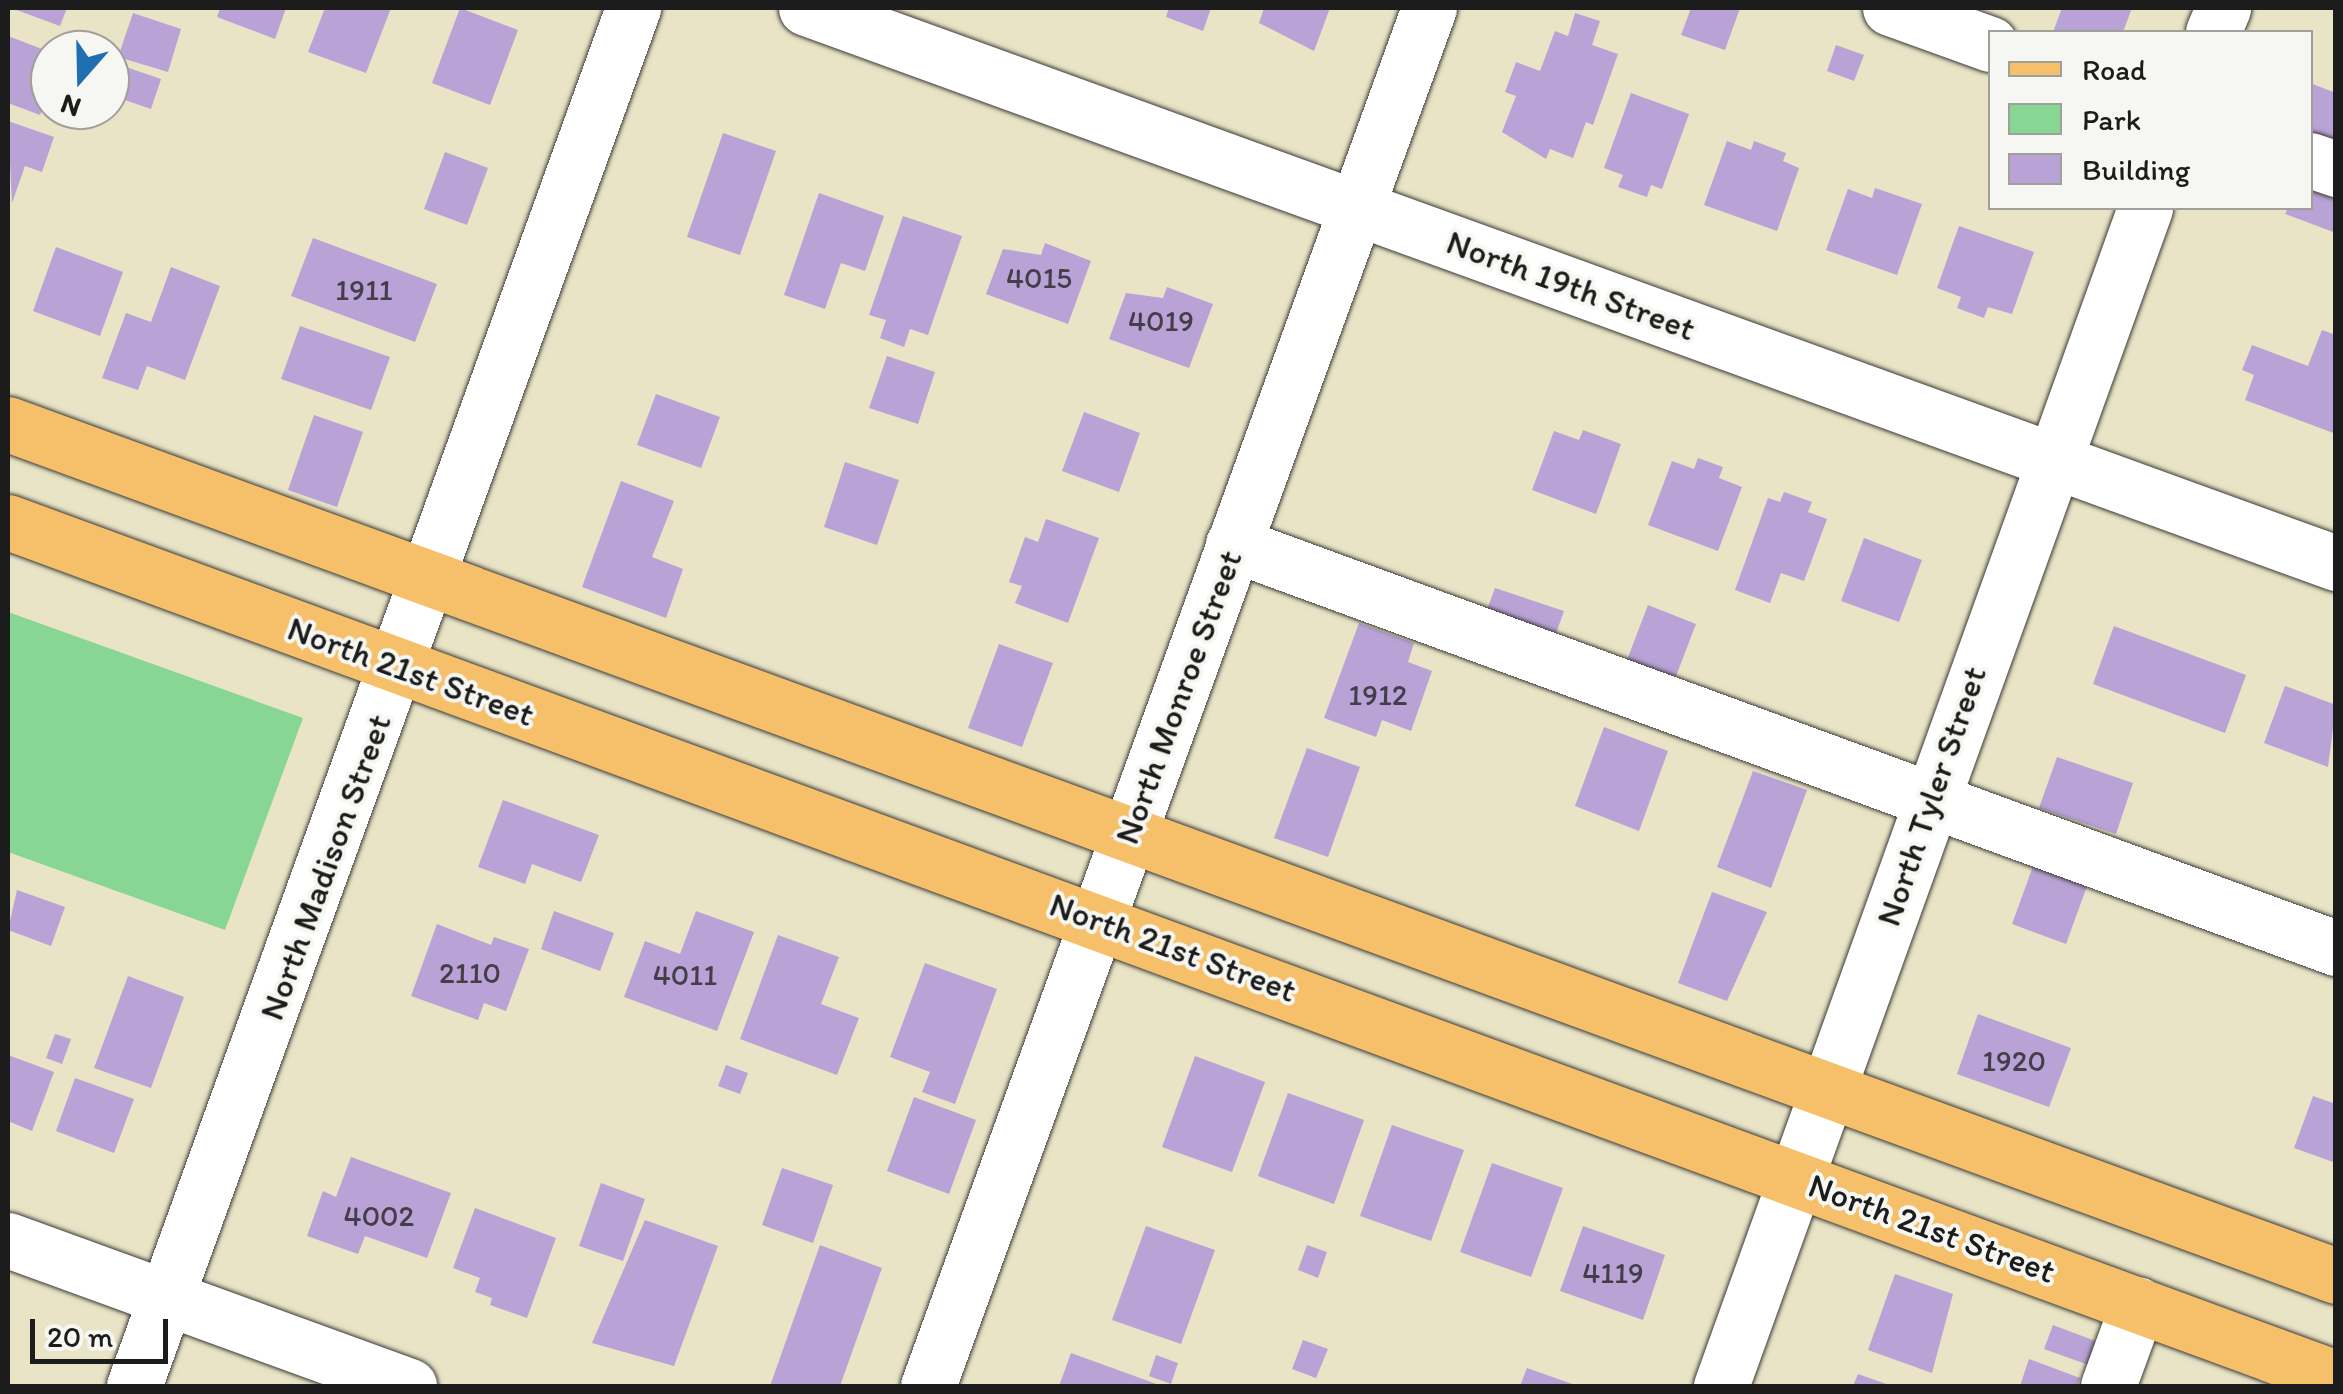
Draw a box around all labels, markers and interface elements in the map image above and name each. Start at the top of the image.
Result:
north arrow [30,30,130,130]
legend [1988,30,2313,210]
text: Road [2082,51,2147,88]
text: N [56,87,85,126]
text: Park [2082,101,2141,138]
text: Building [2082,151,2190,188]
street label: North 19th Street [1441,221,1701,349]
house number: 4015 [1006,260,1072,296]
house number: 1911 [335,272,393,308]
house number: 4019 [1128,303,1194,339]
street label: North Monroe Street [1106,545,1250,849]
street label: North 21st Street [282,607,540,735]
street label: North Tyler Street [1867,662,1995,930]
house number: 1912 [1348,677,1408,713]
street label: North Madison Street [250,708,400,1026]
street label: North 21st Street [1044,883,1302,1011]
house number: 2110 [439,955,501,991]
house number: 4011 [653,957,717,993]
house number: 1920 [1982,1043,2046,1079]
street label: North 21st Street [1803,1164,2061,1292]
house number: 4002 [344,1198,414,1234]
house number: 4119 [1582,1255,1644,1291]
scale bar [35,1299,172,1361]
text: 20 m [47,1318,113,1355]

